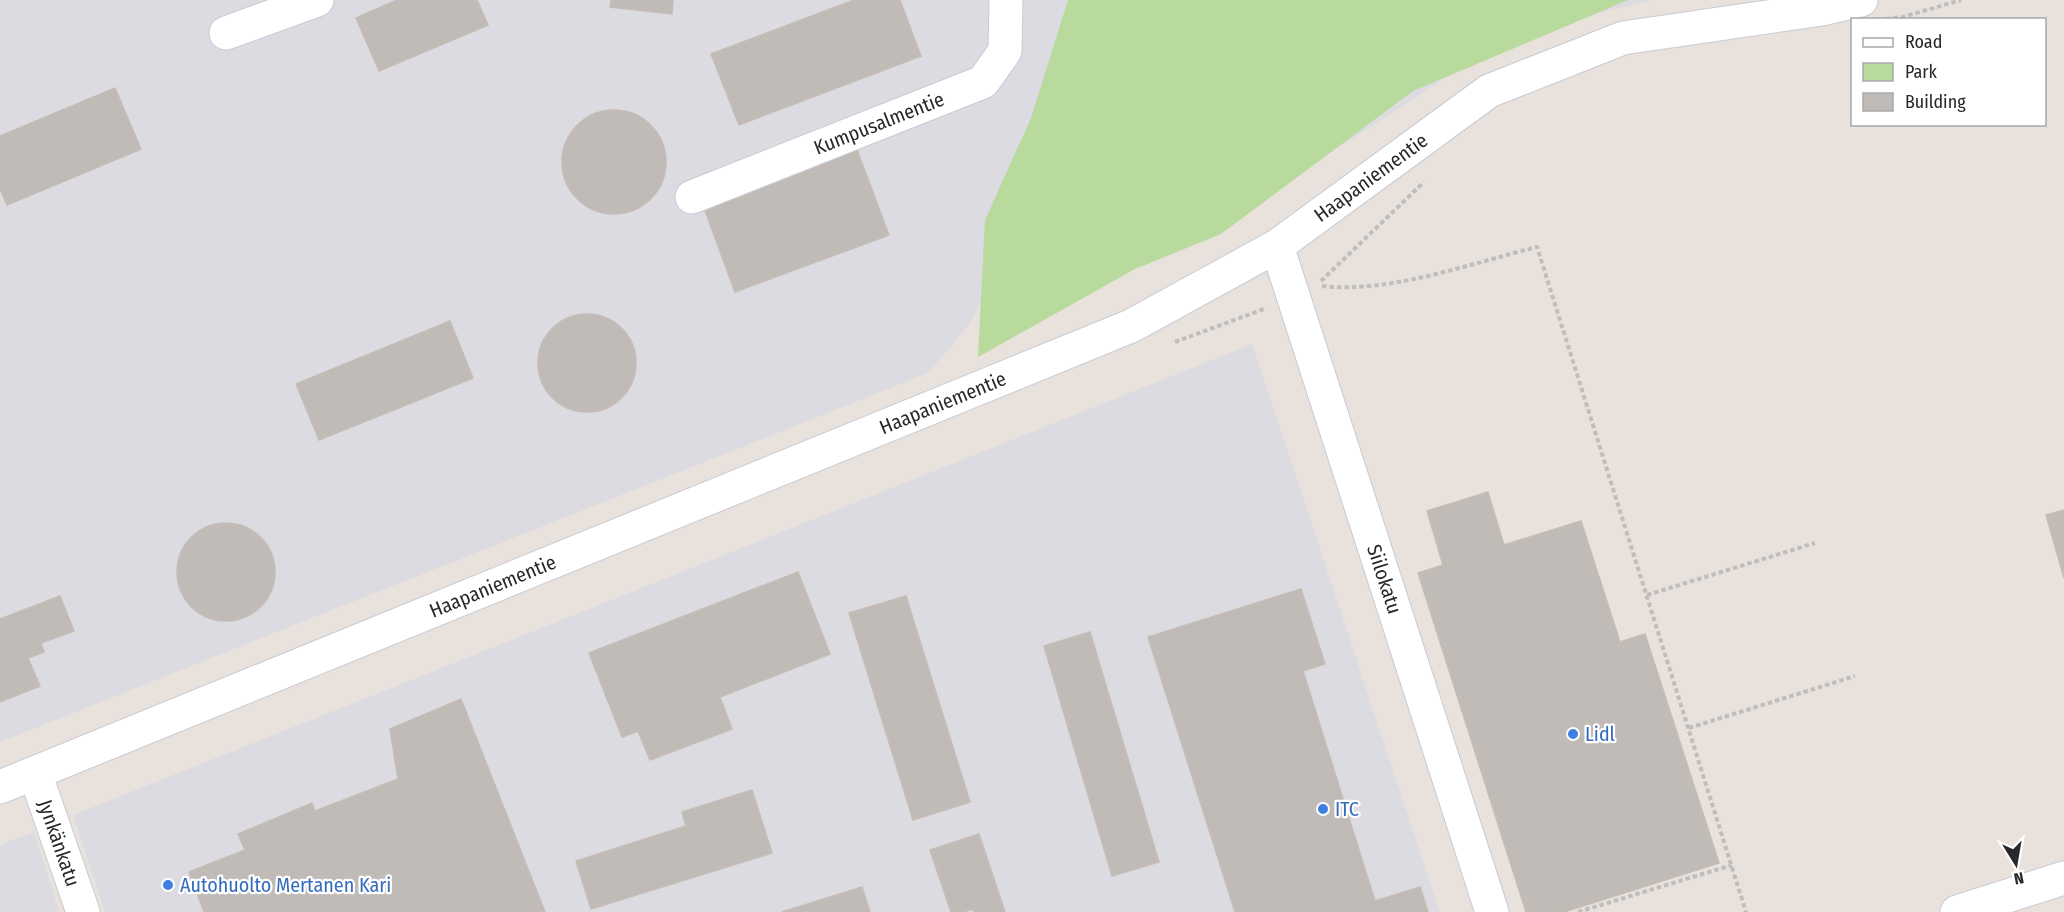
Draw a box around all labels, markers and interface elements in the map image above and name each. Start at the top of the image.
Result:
legend [1851,18,2046,126]
text: Road [1905,31,1942,53]
text: Park [1905,61,1938,83]
street label: Kumpusalmentie [810,87,948,160]
text: Building [1905,91,1966,113]
street label: Haapaniementie [1309,128,1432,227]
street label: Haapaniementie [876,366,1010,439]
street label: Siilokatu [1362,541,1407,617]
street label: Haapaniementie [426,550,560,623]
place label: Lidl [1585,722,1615,746]
marker: Lidl [1566,727,1580,741]
street label: Jynkänkatu [33,796,85,889]
place label: ITC [1335,797,1359,821]
marker: ITC [1316,802,1330,816]
north arrow [1986,834,2046,894]
text: N [2012,868,2025,888]
place label: Autohuolto Mertanen Kari [180,873,391,897]
marker: Autohuolto Mertanen Kari [161,878,175,892]

